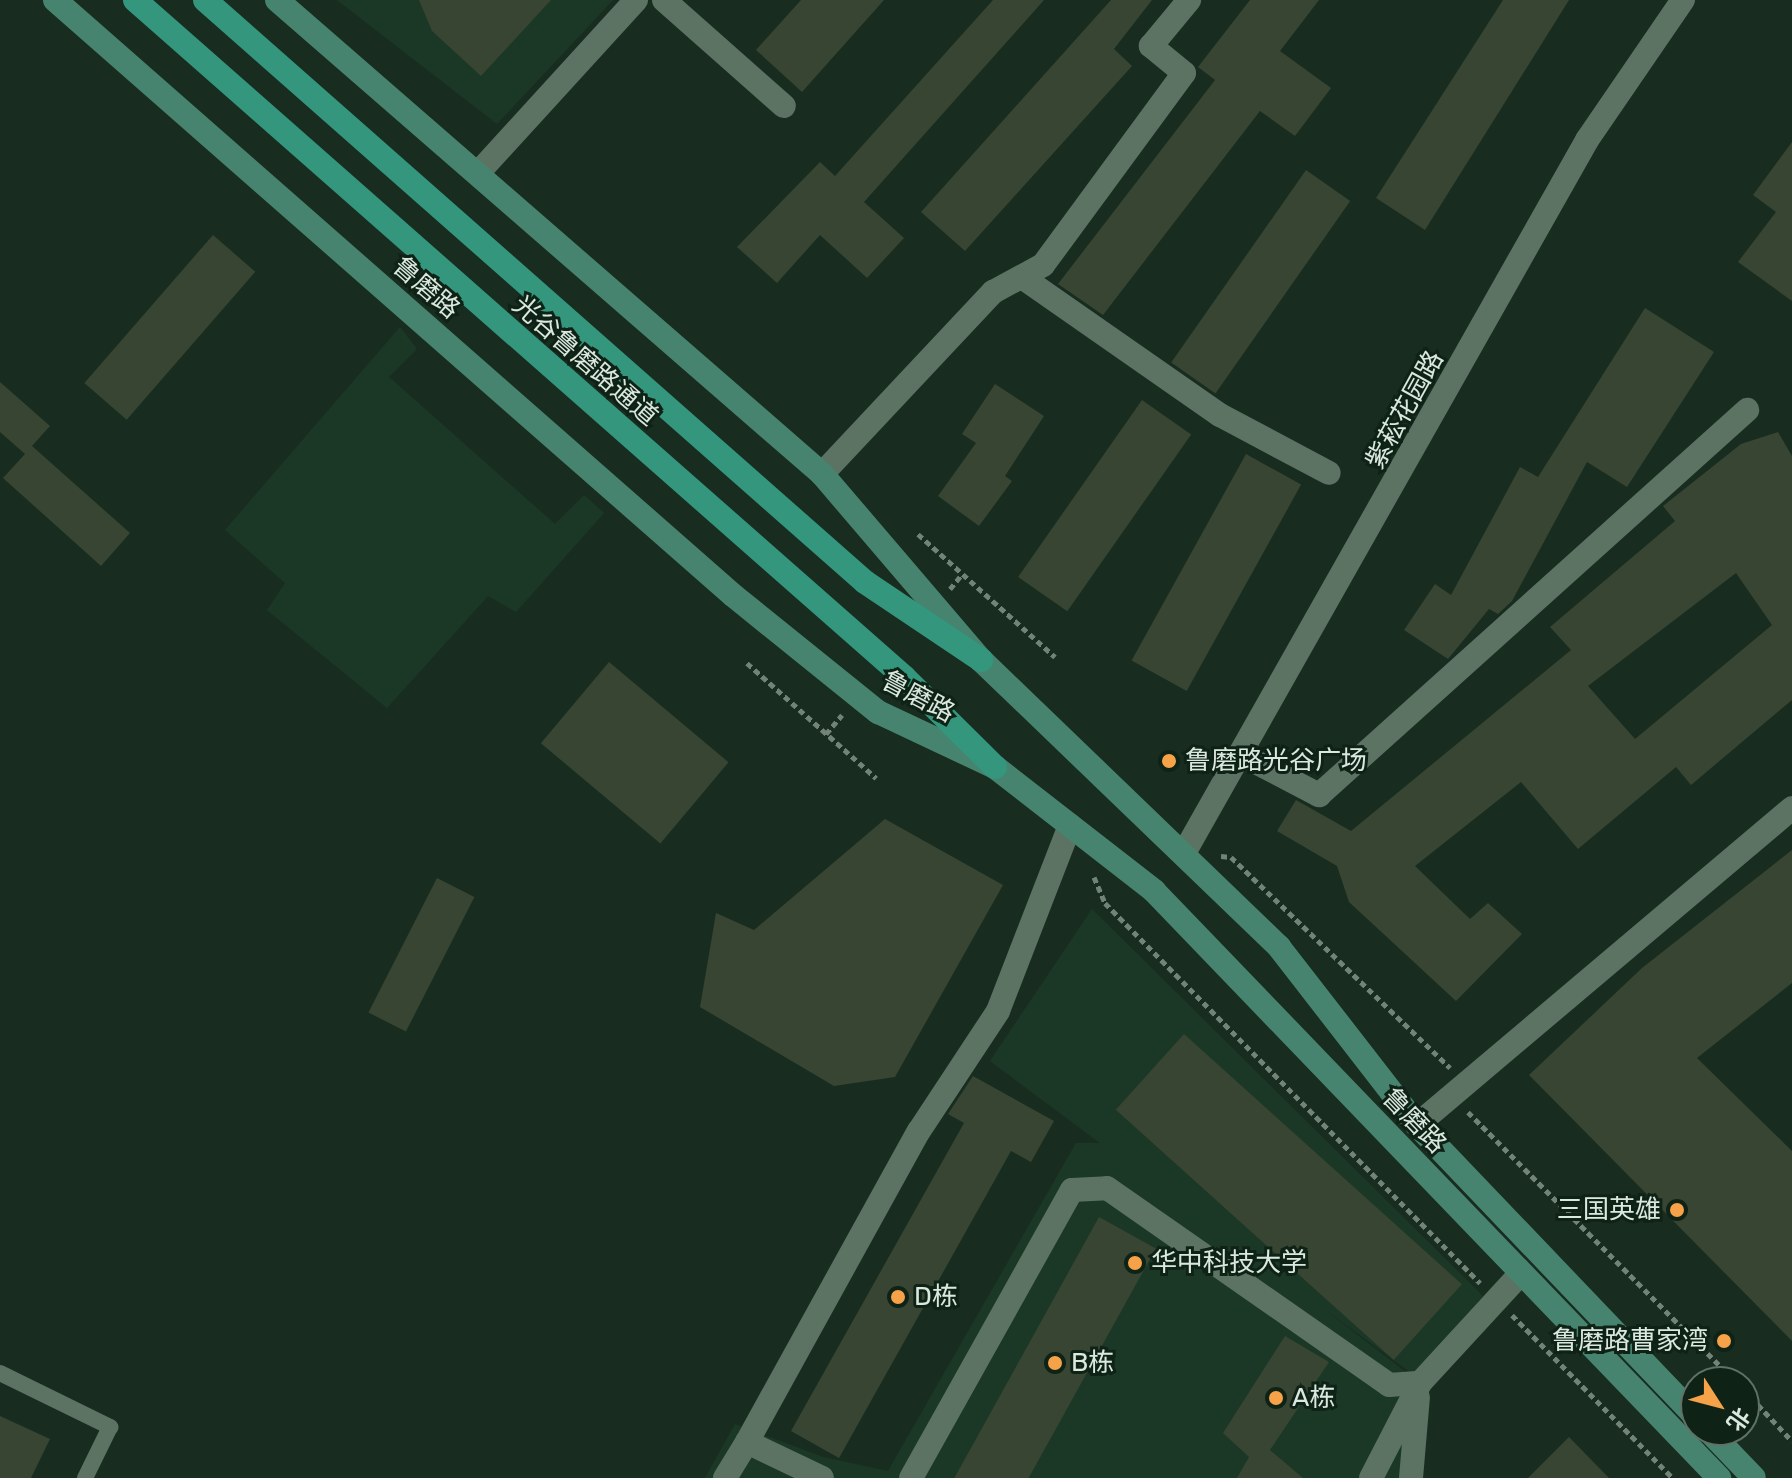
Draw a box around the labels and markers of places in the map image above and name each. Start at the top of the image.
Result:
place label: 鲁磨路光谷广场 [1185,745,1367,777]
marker: 鲁磨路光谷广场 [1160,752,1178,770]
place label: 三国英雄 [1557,1194,1661,1226]
marker: 三国英雄 [1668,1201,1686,1219]
place label: 华中科技大学 [1151,1247,1307,1279]
marker: 华中科技大学 [1126,1254,1144,1272]
place label: D栋 [914,1281,958,1313]
marker: D栋 [889,1288,907,1306]
place label: 鲁磨路曹家湾 [1552,1325,1708,1357]
marker: 鲁磨路曹家湾 [1715,1332,1733,1350]
place label: B栋 [1071,1347,1114,1379]
marker: B栋 [1046,1354,1064,1372]
place label: A栋 [1292,1382,1335,1414]
marker: A栋 [1267,1389,1285,1407]

